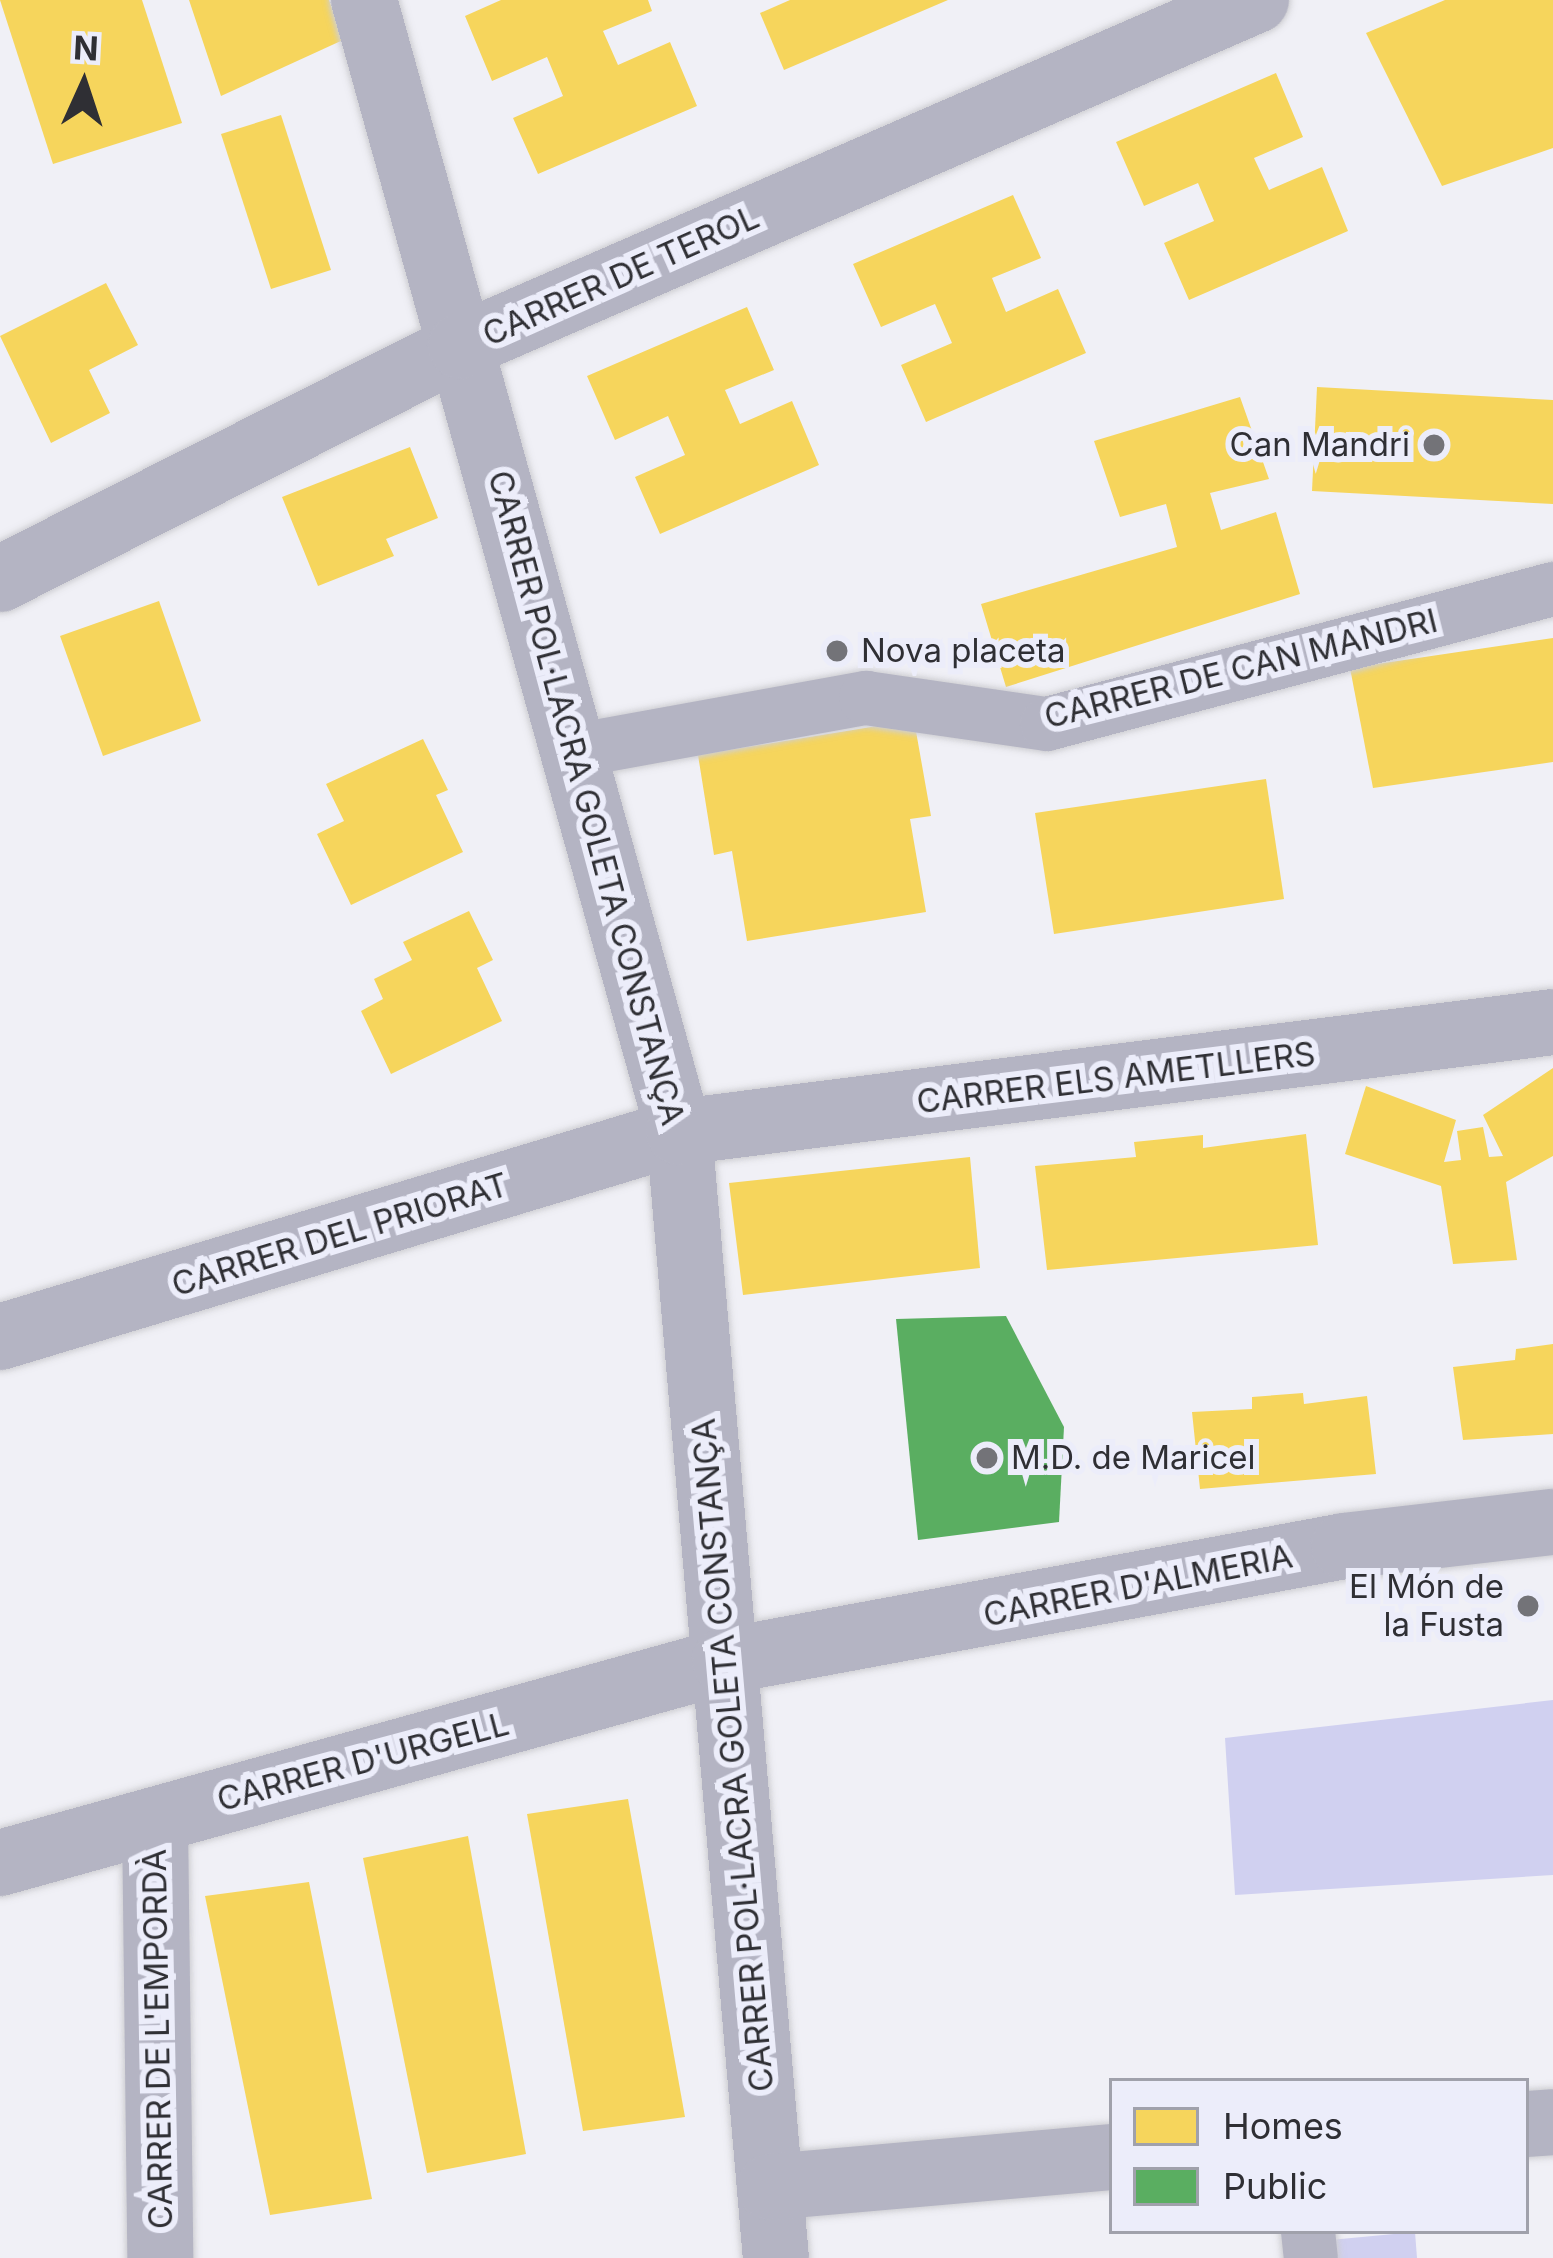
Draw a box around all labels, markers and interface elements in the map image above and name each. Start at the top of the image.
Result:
north arrow [24,24,144,144]
text: N [72,27,99,69]
street label: CARRER DE TEROL [477,197,765,355]
place label: Can Mandri [1230,425,1410,465]
marker: Can Mandri [1421,432,1447,458]
street label: CARRER POL·LACRA GOLETA CONSTANÇA [479,466,693,1130]
street label: CARRER DE CAN MANDRI [1040,601,1442,737]
place label: Nova placeta [861,631,1066,671]
marker: Nova placeta [824,638,850,664]
street label: CARRER ELS AMETLLERS [914,1034,1318,1122]
street label: CARRER DEL PRIORAT [167,1165,513,1305]
street label: CARRER POL·LACRA GOLETA CONSTANÇA [684,1417,782,2093]
place label: M.D. de Maricel [1011,1438,1256,1478]
marker: M.D. de Maricel [974,1445,1000,1471]
street label: CARRER D'ALMERIA [980,1537,1296,1635]
place label: El Món de la Fusta [1349,1567,1504,1645]
marker: El Món de la Fusta [1515,1593,1541,1619]
street label: CARRER D'URGELL [213,1704,513,1820]
street label: CARRER DE L'EMPORDÀ [135,1849,181,2229]
legend [1109,2078,1529,2234]
text: Homes [1223,2104,1343,2148]
text: Public [1223,2164,1327,2208]

